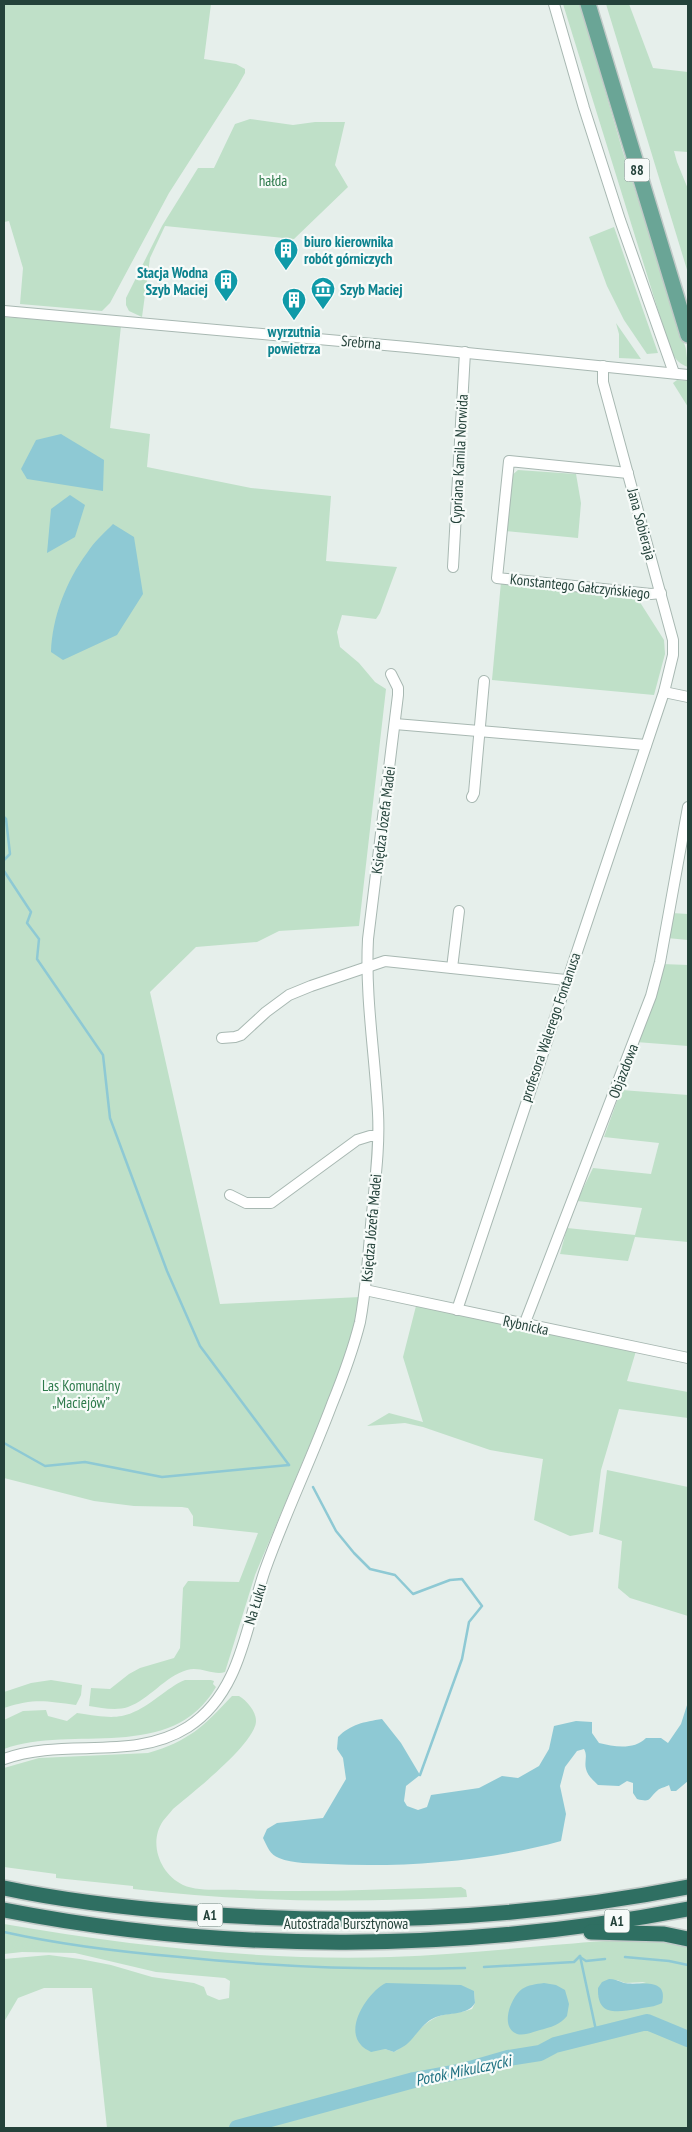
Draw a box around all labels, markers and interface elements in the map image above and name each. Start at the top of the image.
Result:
road number: 88 [624,158,650,182]
park label: hałda [259,171,287,190]
place label: biuro kierownika robót górniczych [304,232,393,268]
building icon: biuro kierownika robót górniczych [273,237,299,271]
place label: Stacja Wodna Szyb Maciej [137,263,208,299]
building icon: Stacja Wodna Szyb Maciej [213,268,239,302]
museum icon: Szyb Maciej [310,276,336,310]
place label: Szyb Maciej [340,280,403,299]
building icon: wyrzutnia powietrza [281,287,307,321]
place label: wyrzutnia powietrza [267,322,320,358]
street label: Srebrna [340,331,382,353]
street label: Cypriana Kamila Norwida [446,394,472,524]
street label: Jana Sobieraja [623,485,661,562]
street label: Konstantego Gałczyńskiego [509,569,651,603]
street label: Księdza Józefa Madei [367,765,399,875]
street label: profesora Walerego Fontanusa [516,950,584,1104]
street label: Objazdowa [604,1041,642,1101]
street label: Księdza Józefa Madei [357,1173,385,1283]
street label: Rybnicka [502,1311,550,1339]
park label: Las Komunalny „Maciejów” [42,1376,120,1412]
street label: Na Łuku [240,1581,270,1627]
road number: A1 [198,1904,222,1926]
road number: A1 [604,1910,630,1932]
street label: Autostrada Bursztynowa [284,1914,408,1933]
water label: Potok Mikulczycki [413,2050,515,2090]

